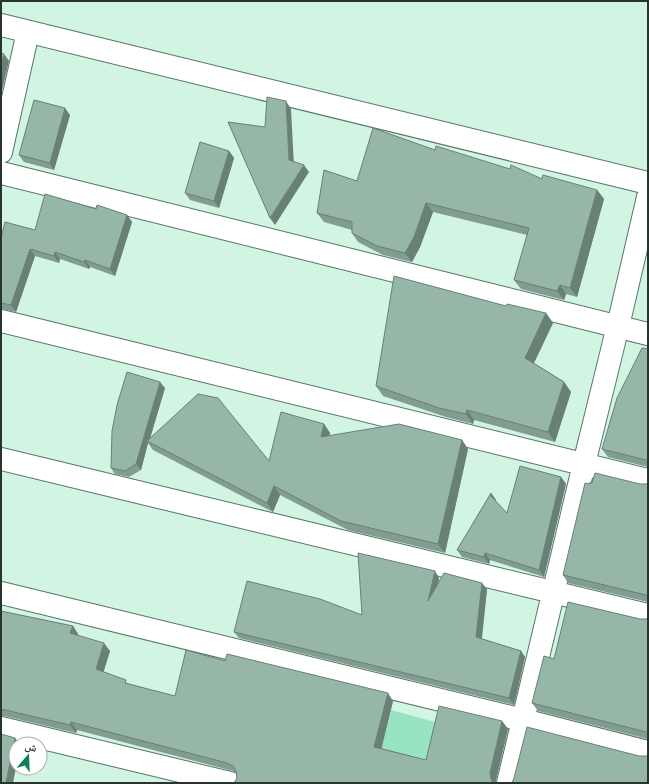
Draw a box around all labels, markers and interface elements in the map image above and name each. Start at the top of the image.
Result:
north arrow [8,736,48,776]
text: ش [23,739,39,756]

